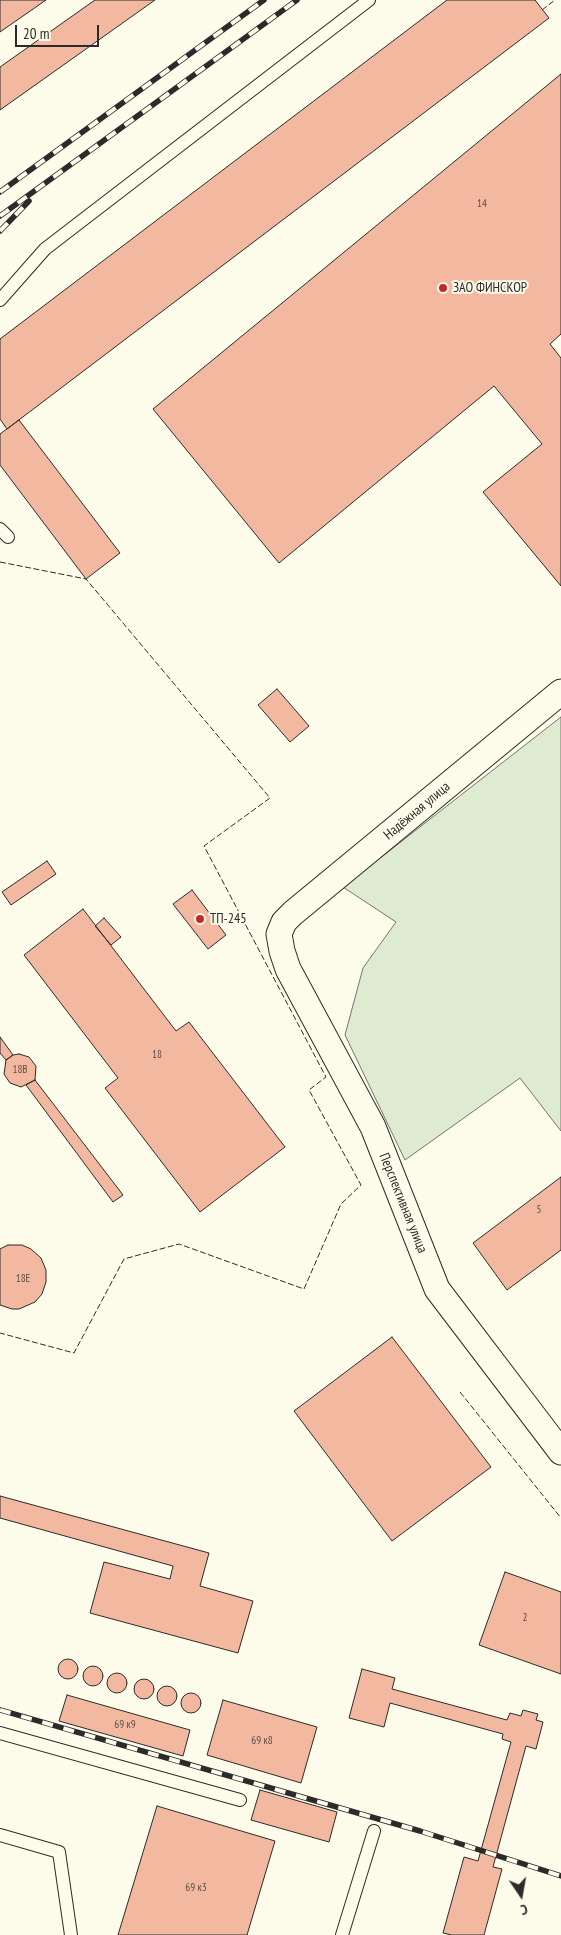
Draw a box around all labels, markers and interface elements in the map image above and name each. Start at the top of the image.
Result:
scale bar [18,15,101,47]
text: 20 m [23,24,49,43]
house number: 14 [477,197,487,211]
place label: ЗАО ФИНСКОР [453,280,527,296]
marker: ЗАО ФИНСКОР [437,282,449,294]
street label: Надёжная улица [380,778,454,844]
place label: ТП-245 [210,911,247,927]
marker: ТП-245 [194,913,206,925]
house number: 18 [152,1048,162,1062]
house number: 18В [12,1063,28,1077]
street label: Перспективная улица [375,1150,431,1256]
house number: 5 [537,1203,541,1217]
house number: 18Е [16,1272,30,1286]
house number: 2 [523,1611,527,1625]
house number: 69 к9 [114,1718,136,1732]
house number: 69 к8 [251,1734,273,1748]
north arrow [496,1870,546,1920]
house number: 69 к3 [185,1881,207,1895]
text: С [519,1900,529,1919]

